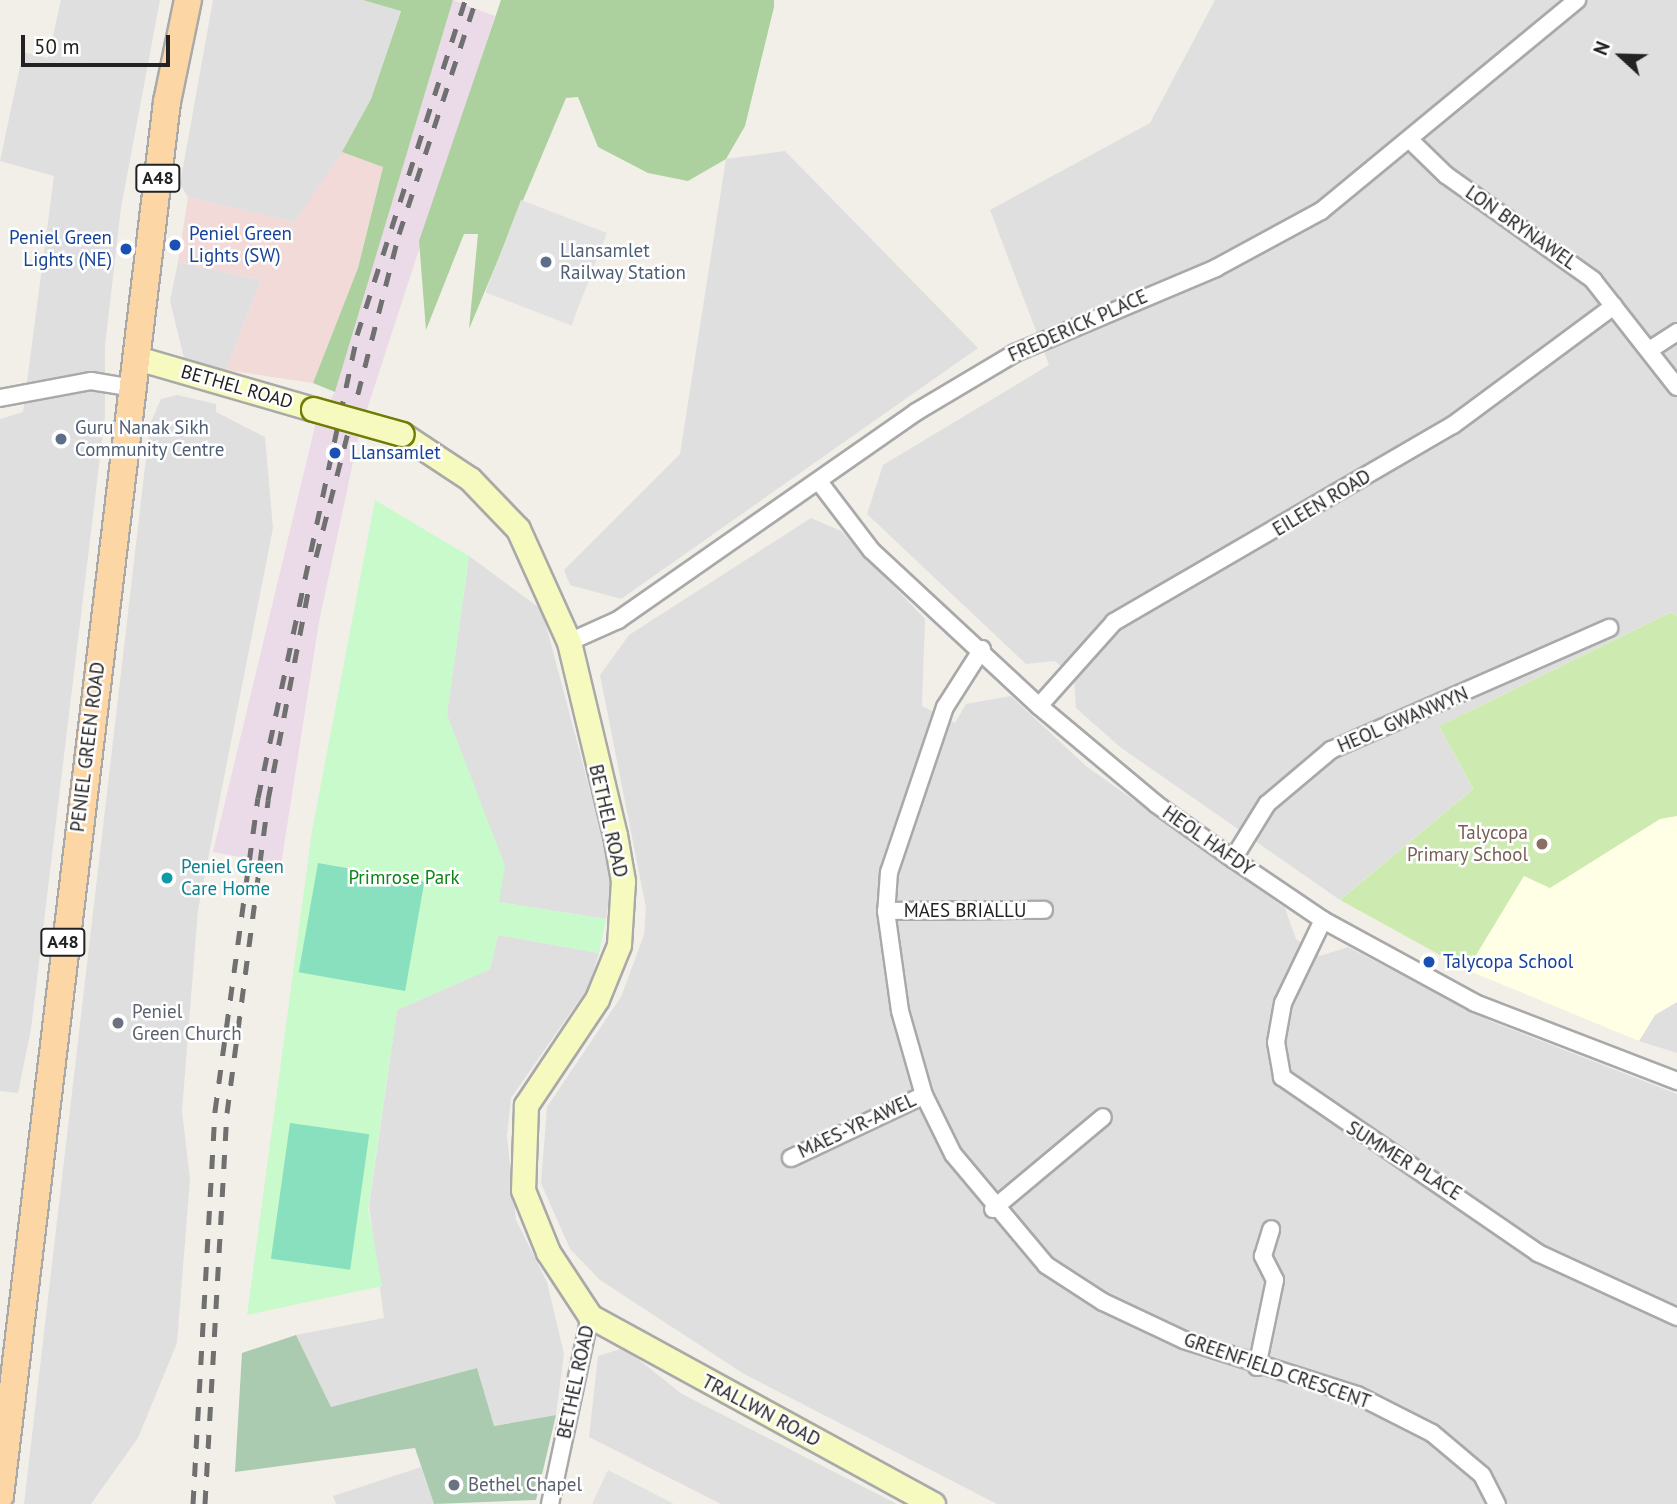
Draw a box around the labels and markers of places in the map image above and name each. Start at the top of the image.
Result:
place label: Peniel Green Lights (SW) [189,223,292,267]
place label: Peniel Green Lights (NE) [9,227,112,271]
marker: Peniel Green Lights (SW) [167,237,183,253]
place label: Llansamlet Railway Station [560,240,687,284]
marker: Peniel Green Lights (NE) [118,241,134,257]
marker: Llansamlet Railway Station [538,254,554,270]
place label: Guru Nanak Sikh Community Centre [75,417,225,461]
marker: Guru Nanak Sikh Community Centre [53,431,69,447]
place label: Llansamlet [351,442,441,464]
marker: Llansamlet [325,443,345,463]
place label: Talycopa Primary School [1406,822,1528,866]
marker: Talycopa Primary School [1534,836,1550,852]
place label: Peniel Green Care Home [181,856,284,900]
marker: Peniel Green Care Home [159,870,175,886]
place label: Talycopa School [1443,951,1573,973]
marker: Talycopa School [1421,954,1437,970]
place label: Peniel Green Church [132,1001,242,1045]
marker: Peniel Green Church [110,1015,126,1031]
place label: Bethel Chapel [468,1474,582,1496]
marker: Bethel Chapel [446,1477,462,1493]

